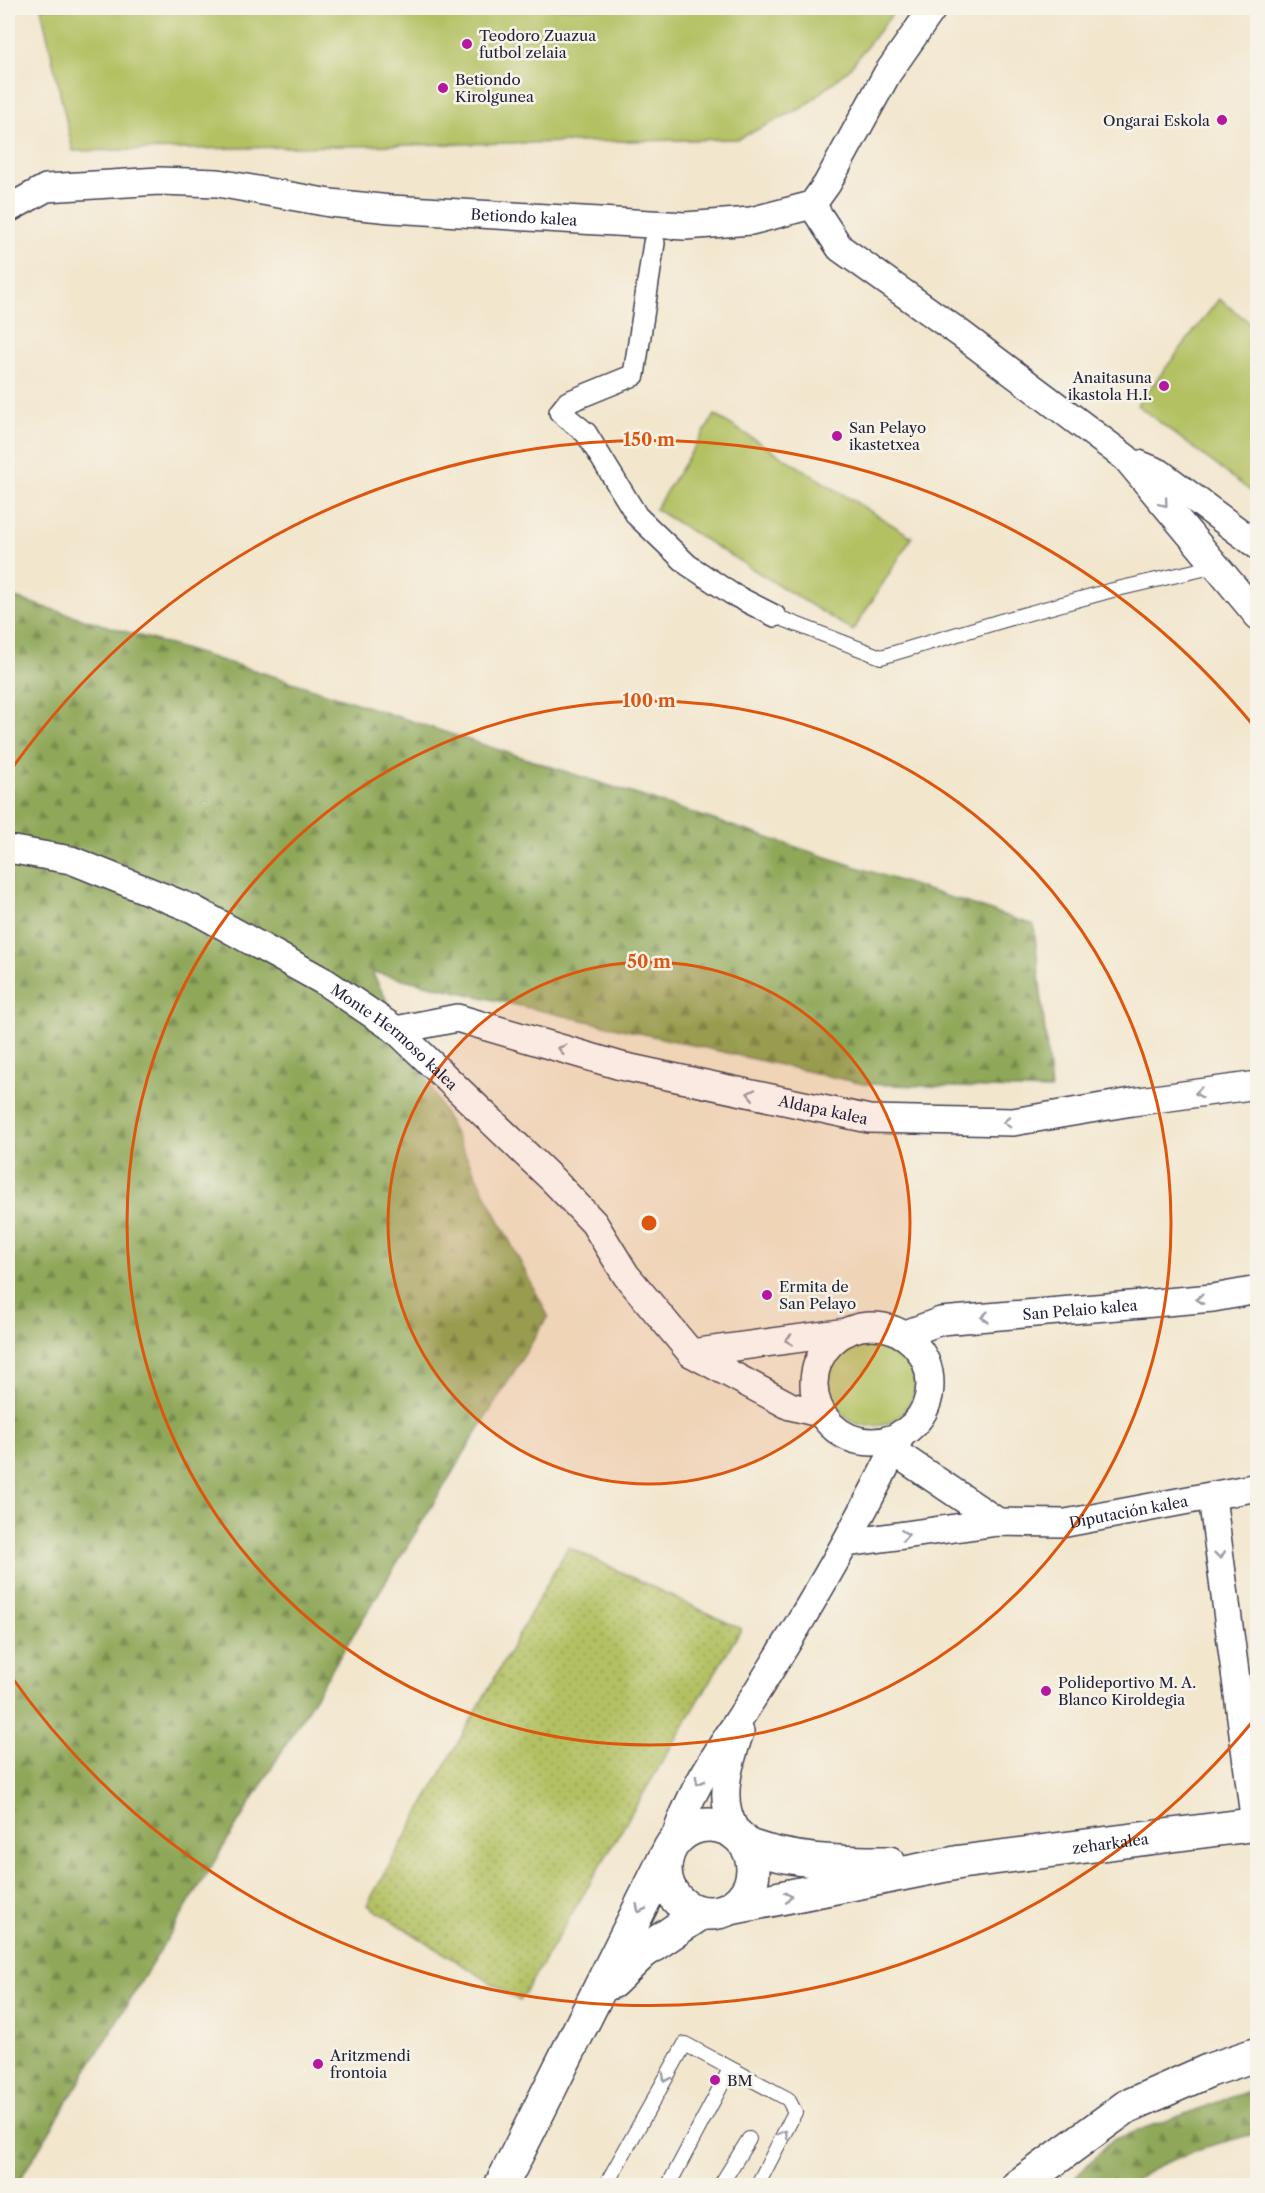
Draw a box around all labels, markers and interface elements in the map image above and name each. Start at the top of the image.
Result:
place label: Teodoro Zuazua futbol zelaia [479,26,596,62]
marker: Teodoro Zuazua futbol zelaia [460,37,474,51]
place label: Betiondo Kirolgunea [455,70,534,106]
marker: Betiondo Kirolgunea [436,81,450,95]
place label: Ongarai Eskola [1103,111,1210,130]
marker: Ongarai Eskola [1215,113,1229,127]
street label: Betiondo kalea [470,204,578,229]
place label: Anaitasuna ikastola H.I. [1068,368,1152,404]
marker: Anaitasuna ikastola H.I. [1157,379,1171,393]
place label: San Pelayo ikastetxea [849,418,926,454]
text: 150 m [623,429,675,451]
marker: San Pelayo ikastetxea [830,429,844,443]
one-way arrow [1157,496,1168,507]
text: 100 m [622,690,676,712]
text: 50 m [627,951,671,973]
street label: Monte Hermoso kalea [328,979,462,1094]
one-way arrow [557,1044,568,1056]
one-way arrow [1195,1086,1204,1099]
one-way arrow [747,1088,757,1101]
street label: Aldapa kalea [776,1090,870,1128]
one-way arrow [1002,1115,1011,1128]
centre of rings [639,1213,659,1233]
place label: Ermita de San Pelayo [779,1277,856,1313]
marker: Ermita de San Pelayo [760,1288,774,1302]
one-way arrow [1195,1292,1204,1305]
street label: San Pelaio kalea [1022,1295,1138,1324]
one-way arrow [980,1310,989,1323]
one-way arrow [784,1334,793,1346]
street label: Diputación kalea [1067,1491,1190,1532]
one-way arrow [900,1529,909,1541]
one-way arrow [1213,1550,1225,1559]
place label: Polideportivo M. A. Blanco Kiroldegia [1058,1673,1196,1709]
marker: Polideportivo M. A. Blanco Kiroldegia [1039,1684,1053,1698]
one-way arrow [695,1775,706,1785]
street label: zeharkalea [1071,1829,1150,1857]
one-way arrow [782,1891,792,1904]
one-way arrow [636,1902,648,1913]
place label: Aritzmendi frontoia [329,2046,411,2082]
marker: Aritzmendi frontoia [311,2057,325,2071]
place label: BM [727,2071,753,2090]
one-way arrow [662,2072,673,2083]
marker: BM [708,2073,722,2087]
one-way arrow [777,2129,788,2140]

